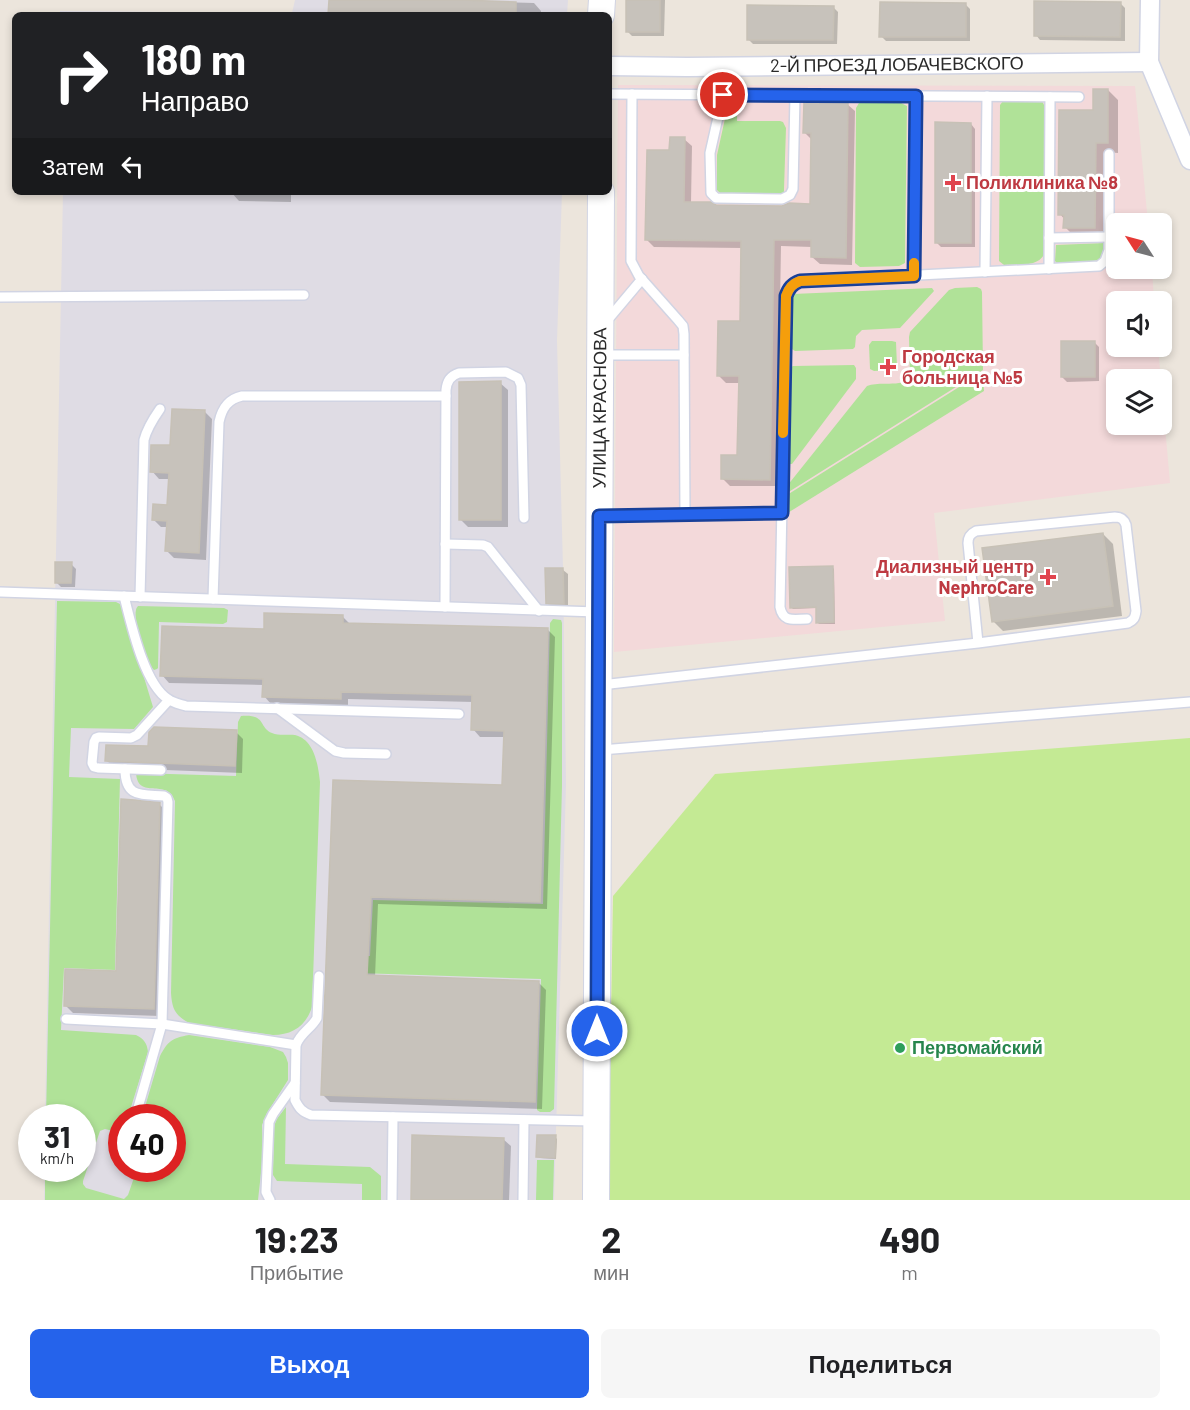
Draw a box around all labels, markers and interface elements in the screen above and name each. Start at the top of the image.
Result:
text: 180 m [141,33,246,83]
icon: right [42,36,120,114]
street label: 2-Й ПРОЕЗД ЛОБАЧЕВСКОГО [770,51,1024,76]
pin [697,69,748,120]
icon: arrive [706,78,739,111]
text: Направо [141,84,249,116]
icon: left [116,150,149,183]
text: Затем [42,153,104,179]
place label: Поликлиника №8 [966,171,1118,193]
marker: Поликлиника №8 [944,174,962,192]
north arrow [1106,213,1172,279]
map controls [1106,213,1172,435]
button: sound [1106,291,1172,357]
street label: УЛИЦА КРАСНОВА [588,327,610,489]
place label: Городская больница №5 [902,345,1023,388]
marker: Городская больница №5 [879,358,897,376]
button: layers [1106,369,1172,435]
place label: Диализный центр NephroCare [876,555,1034,598]
marker: Диализный центр NephroCare [1039,568,1057,586]
position arrow [565,999,629,1063]
place label: Первомайский [912,1036,1043,1058]
marker: Первомайский [893,1041,907,1055]
speed limit sign: 40 [108,1104,186,1182]
text: 31 [44,1118,70,1154]
text: km/h [40,1149,74,1167]
text: 19:23 [255,1217,339,1260]
text: 2 [601,1217,621,1260]
text: 490 [879,1217,940,1260]
text: Прибытие [250,1260,344,1284]
text: мин [593,1260,629,1284]
text: m [901,1260,918,1284]
button: Выход [30,1329,589,1398]
button: Поделиться [601,1329,1160,1398]

